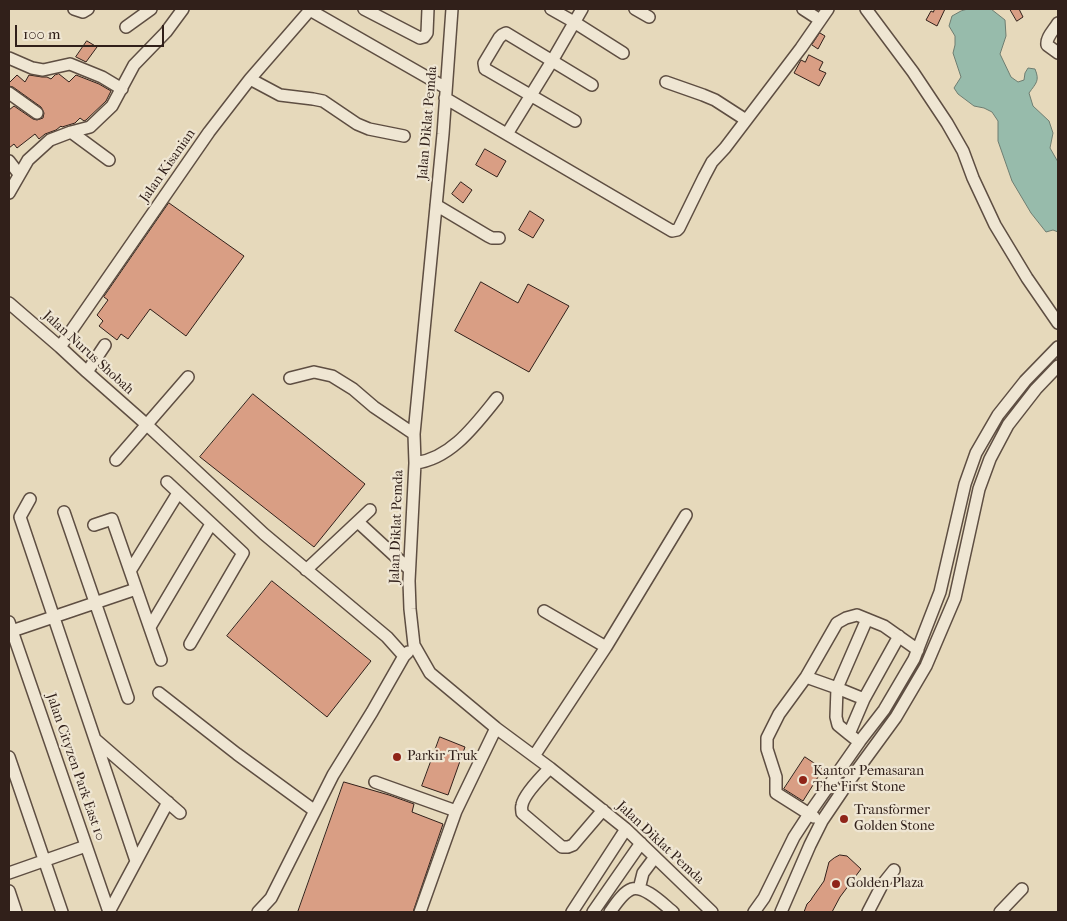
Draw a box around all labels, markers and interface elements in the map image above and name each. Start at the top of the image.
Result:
scale bar [18,15,166,47]
text: 100 m [23,25,61,43]
street label: Jalan Diklat Pemda [415,65,441,181]
street label: Jalan Kisanian [137,126,199,206]
street label: Jalan Nurus Shobah [39,308,137,398]
street label: Jalan Diklat Pemda [387,470,407,584]
street label: Jalan Cityzen Park East 10 [42,691,108,843]
place label: Parkir Truk [407,749,478,765]
marker: Parkir Truk [391,751,403,763]
place label: Kantor Pemasaran The First Stone [813,764,924,796]
marker: Kantor Pemasaran The First Stone [797,774,809,786]
street label: Jalan Diklat Pemda [613,798,707,888]
place label: Transformer Golden Stone [854,803,935,836]
marker: Transformer Golden Stone [838,813,850,825]
place label: Golden Plaza [846,876,924,892]
marker: Golden Plaza [830,878,842,890]

